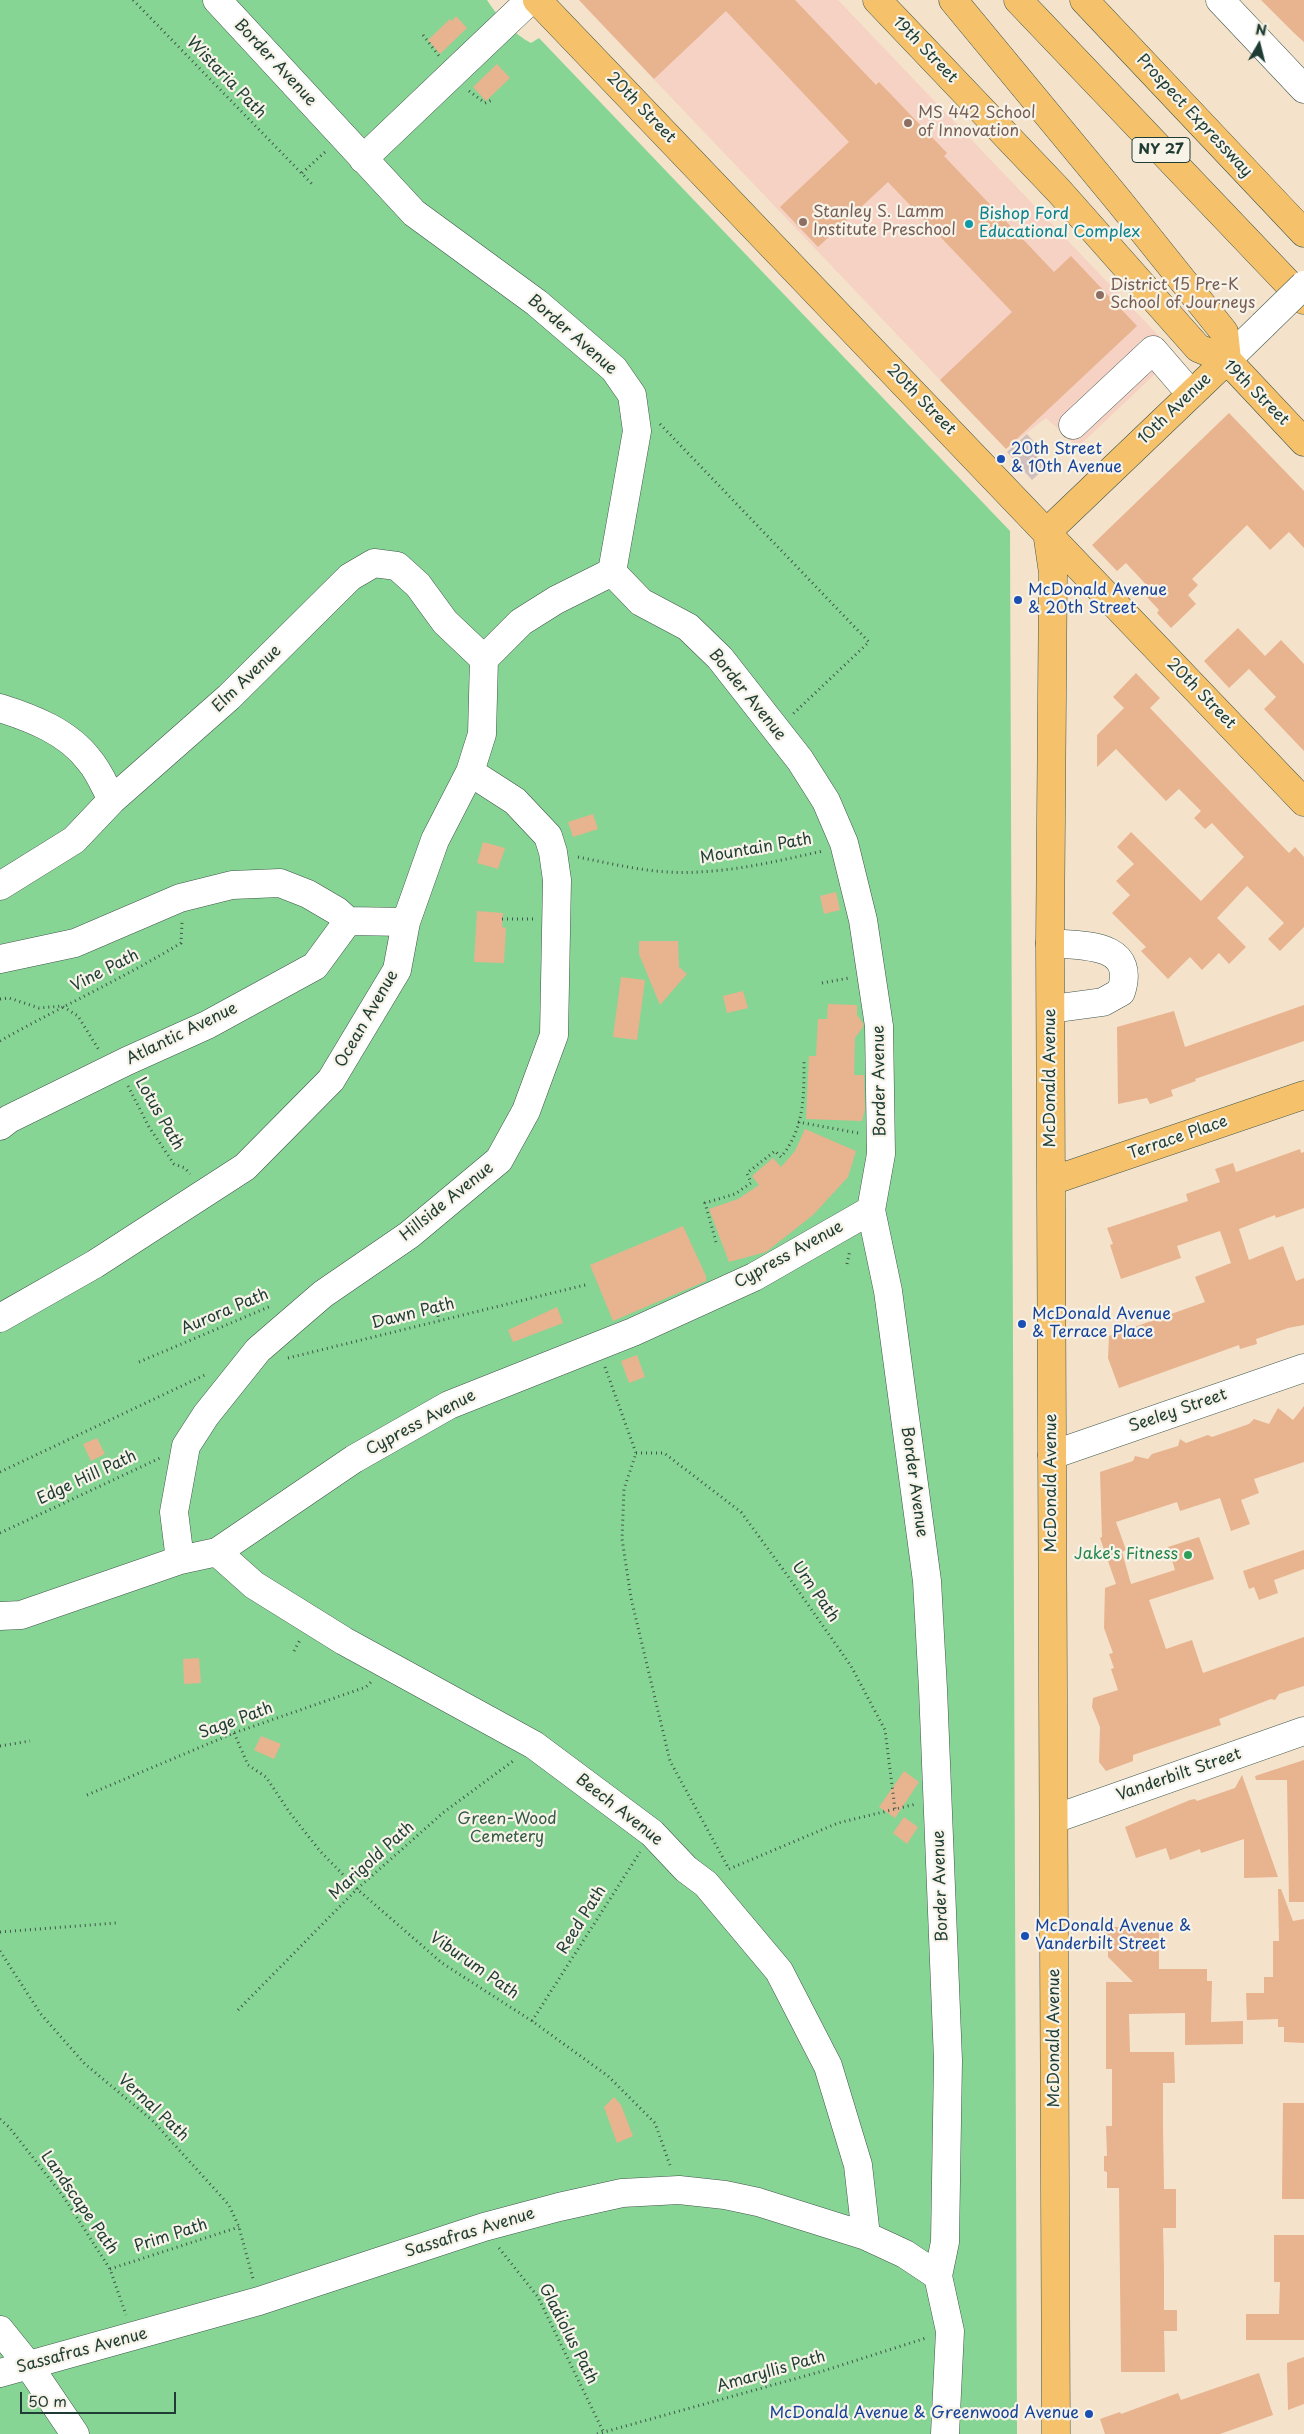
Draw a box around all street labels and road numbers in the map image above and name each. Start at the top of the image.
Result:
street label: 19th Street [889,13,961,87]
street label: Border Avenue [230,16,320,110]
street label: Wistaria Path [182,33,270,123]
street label: Prospect Expressway [1132,51,1256,181]
street label: 20th Street [603,69,679,147]
road number: NY 27 [1132,138,1190,162]
street label: Border Avenue [523,291,621,379]
street label: 19th Street [1219,356,1293,430]
street label: 20th Street [883,361,959,439]
street label: 10th Avenue [1135,370,1215,448]
street label: Elm Avenue [209,641,285,717]
street label: Border Avenue [704,645,790,745]
street label: 20th Street [1163,655,1239,733]
street label: Mountain Path [699,830,813,868]
street label: Vine Path [68,946,142,996]
street label: Ocean Avenue [331,967,403,1071]
street label: Atlantic Avenue [123,999,241,1069]
street label: McDonald Avenue [1041,1009,1061,1147]
street label: Border Avenue [869,1025,891,1137]
street label: Lotus Path [131,1074,187,1154]
street label: Terrace Place [1126,1112,1230,1164]
street label: Hillside Avenue [396,1158,498,1246]
street label: Cypress Avenue [731,1217,847,1293]
street label: Aurora Path [178,1285,272,1339]
street label: Dawn Path [370,1294,456,1334]
street label: Seeley Street [1126,1385,1230,1437]
street label: Cypress Avenue [363,1386,479,1460]
street label: McDonald Avenue [1042,1414,1062,1552]
street label: Border Avenue [897,1425,931,1539]
street label: Edge Hill Path [34,1447,140,1509]
street label: Urn Path [787,1558,843,1626]
street label: Sage Path [196,1699,276,1743]
street label: Vanderbilt Street [1114,1745,1244,1805]
street label: Beech Avenue [572,1770,666,1850]
street label: Marigold Path [326,1818,418,1904]
street label: Border Avenue [929,1830,953,1942]
street label: Reed Path [554,1882,610,1958]
street label: Viburum Path [426,1928,522,2004]
street label: McDonald Avenue [1045,1969,1065,2107]
street label: Vernal Path [114,2070,192,2146]
street label: Landscape Path [36,2148,122,2258]
street label: Sassafras Avenue [403,2204,537,2262]
street label: Prim Path [132,2215,210,2257]
street label: Gladiolus Path [534,2281,602,2387]
street label: Sassafras Avenue [15,2324,149,2378]
street label: Amaryllis Path [714,2347,828,2397]

